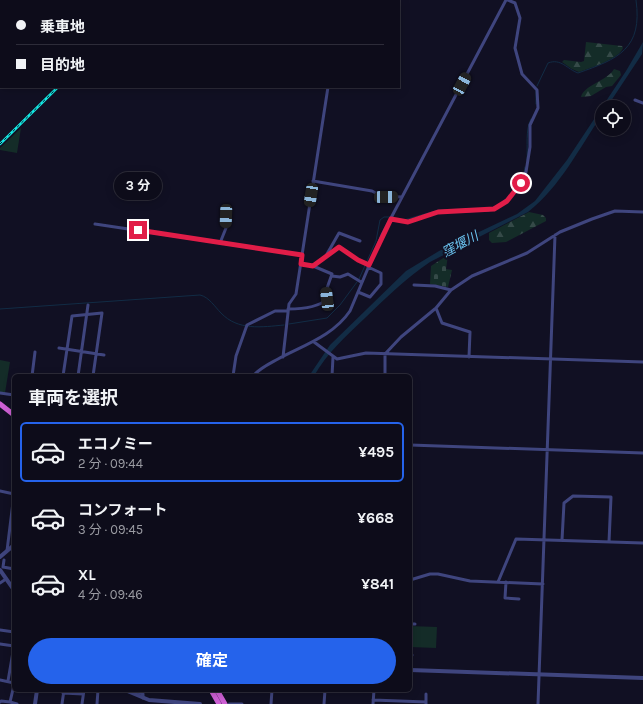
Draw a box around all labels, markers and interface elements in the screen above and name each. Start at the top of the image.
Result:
text: 乗車地 [40,18,85,36]
text: 目的地 [40,56,85,74]
car [451,71,473,97]
map controls [595,100,631,136]
button: locate [595,100,631,136]
callout: 3 分 [114,172,162,200]
route start [512,174,530,192]
text: 3 分 [126,178,150,193]
car [303,182,319,208]
car [374,191,398,203]
car [220,204,232,228]
route end [129,221,147,239]
water label: 窪堰川 [439,227,482,260]
car [320,286,334,312]
text: 車両を選択 [28,387,118,409]
icon: car [30,434,66,470]
text: エコノミー [78,435,153,453]
text: ¥495 [358,443,394,461]
text: 2 分 · 09:44 [78,456,143,471]
icon: car [30,500,66,536]
text: コンフォート [78,501,168,519]
text: ¥668 [357,509,394,527]
text: 3 分 · 09:45 [78,522,143,537]
icon: car [30,566,66,602]
text: XL [78,566,96,584]
text: ¥841 [361,575,394,593]
text: 4 分 · 09:46 [78,587,143,602]
button: 確定 [28,638,396,684]

